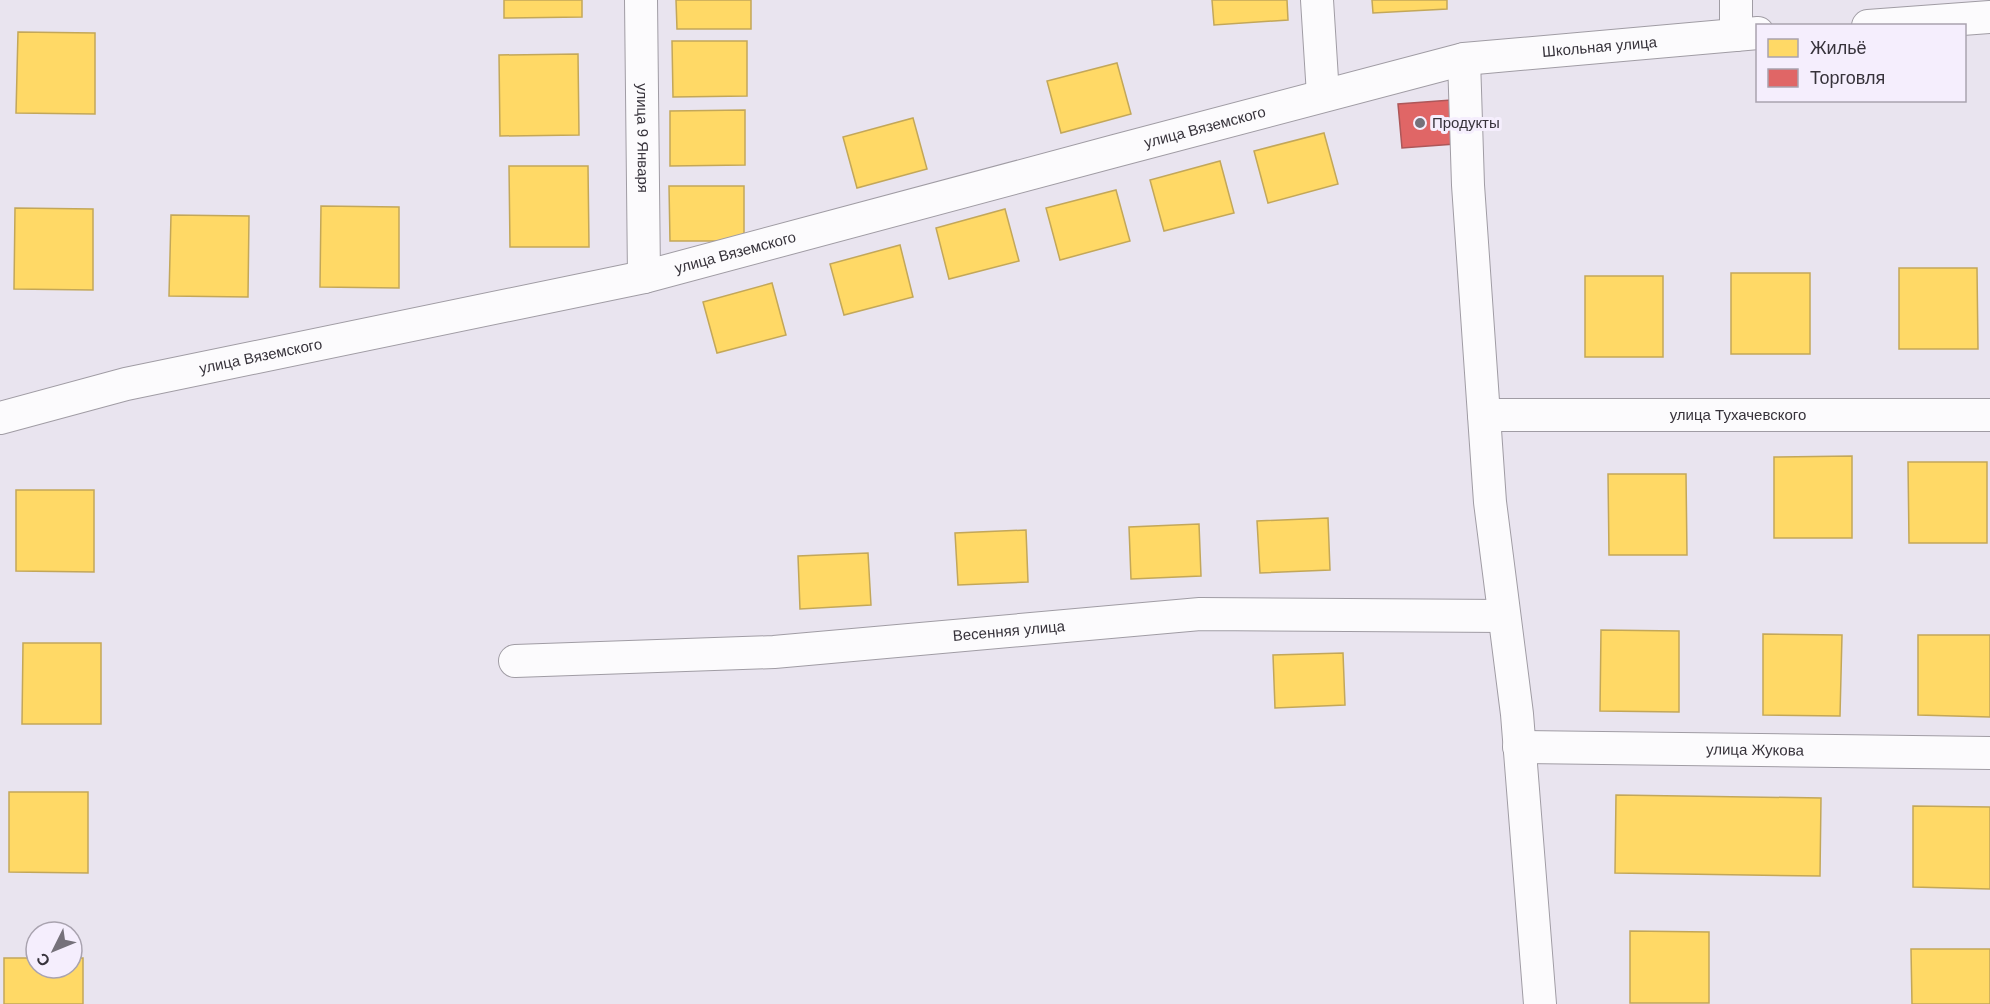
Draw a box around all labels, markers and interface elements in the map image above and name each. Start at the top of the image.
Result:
legend [1756,24,1966,102]
street label: Школьная улица [1541,33,1658,60]
text: Жильё [1810,38,1867,58]
text: Торговля [1810,68,1885,88]
street label: улица 9 Января [634,83,652,193]
street label: улица Вяземского [1142,103,1267,151]
place label: Продукты [1432,114,1500,131]
marker: Продукты [1413,116,1427,130]
street label: улица Вяземского [673,228,798,276]
street label: улица Вяземского [198,335,323,377]
street label: улица Тухачевского [1670,406,1806,423]
street label: Весенняя улица [952,617,1066,644]
street label: улица Жукова [1706,740,1805,759]
north arrow [24,920,84,980]
text: С [33,950,54,970]

